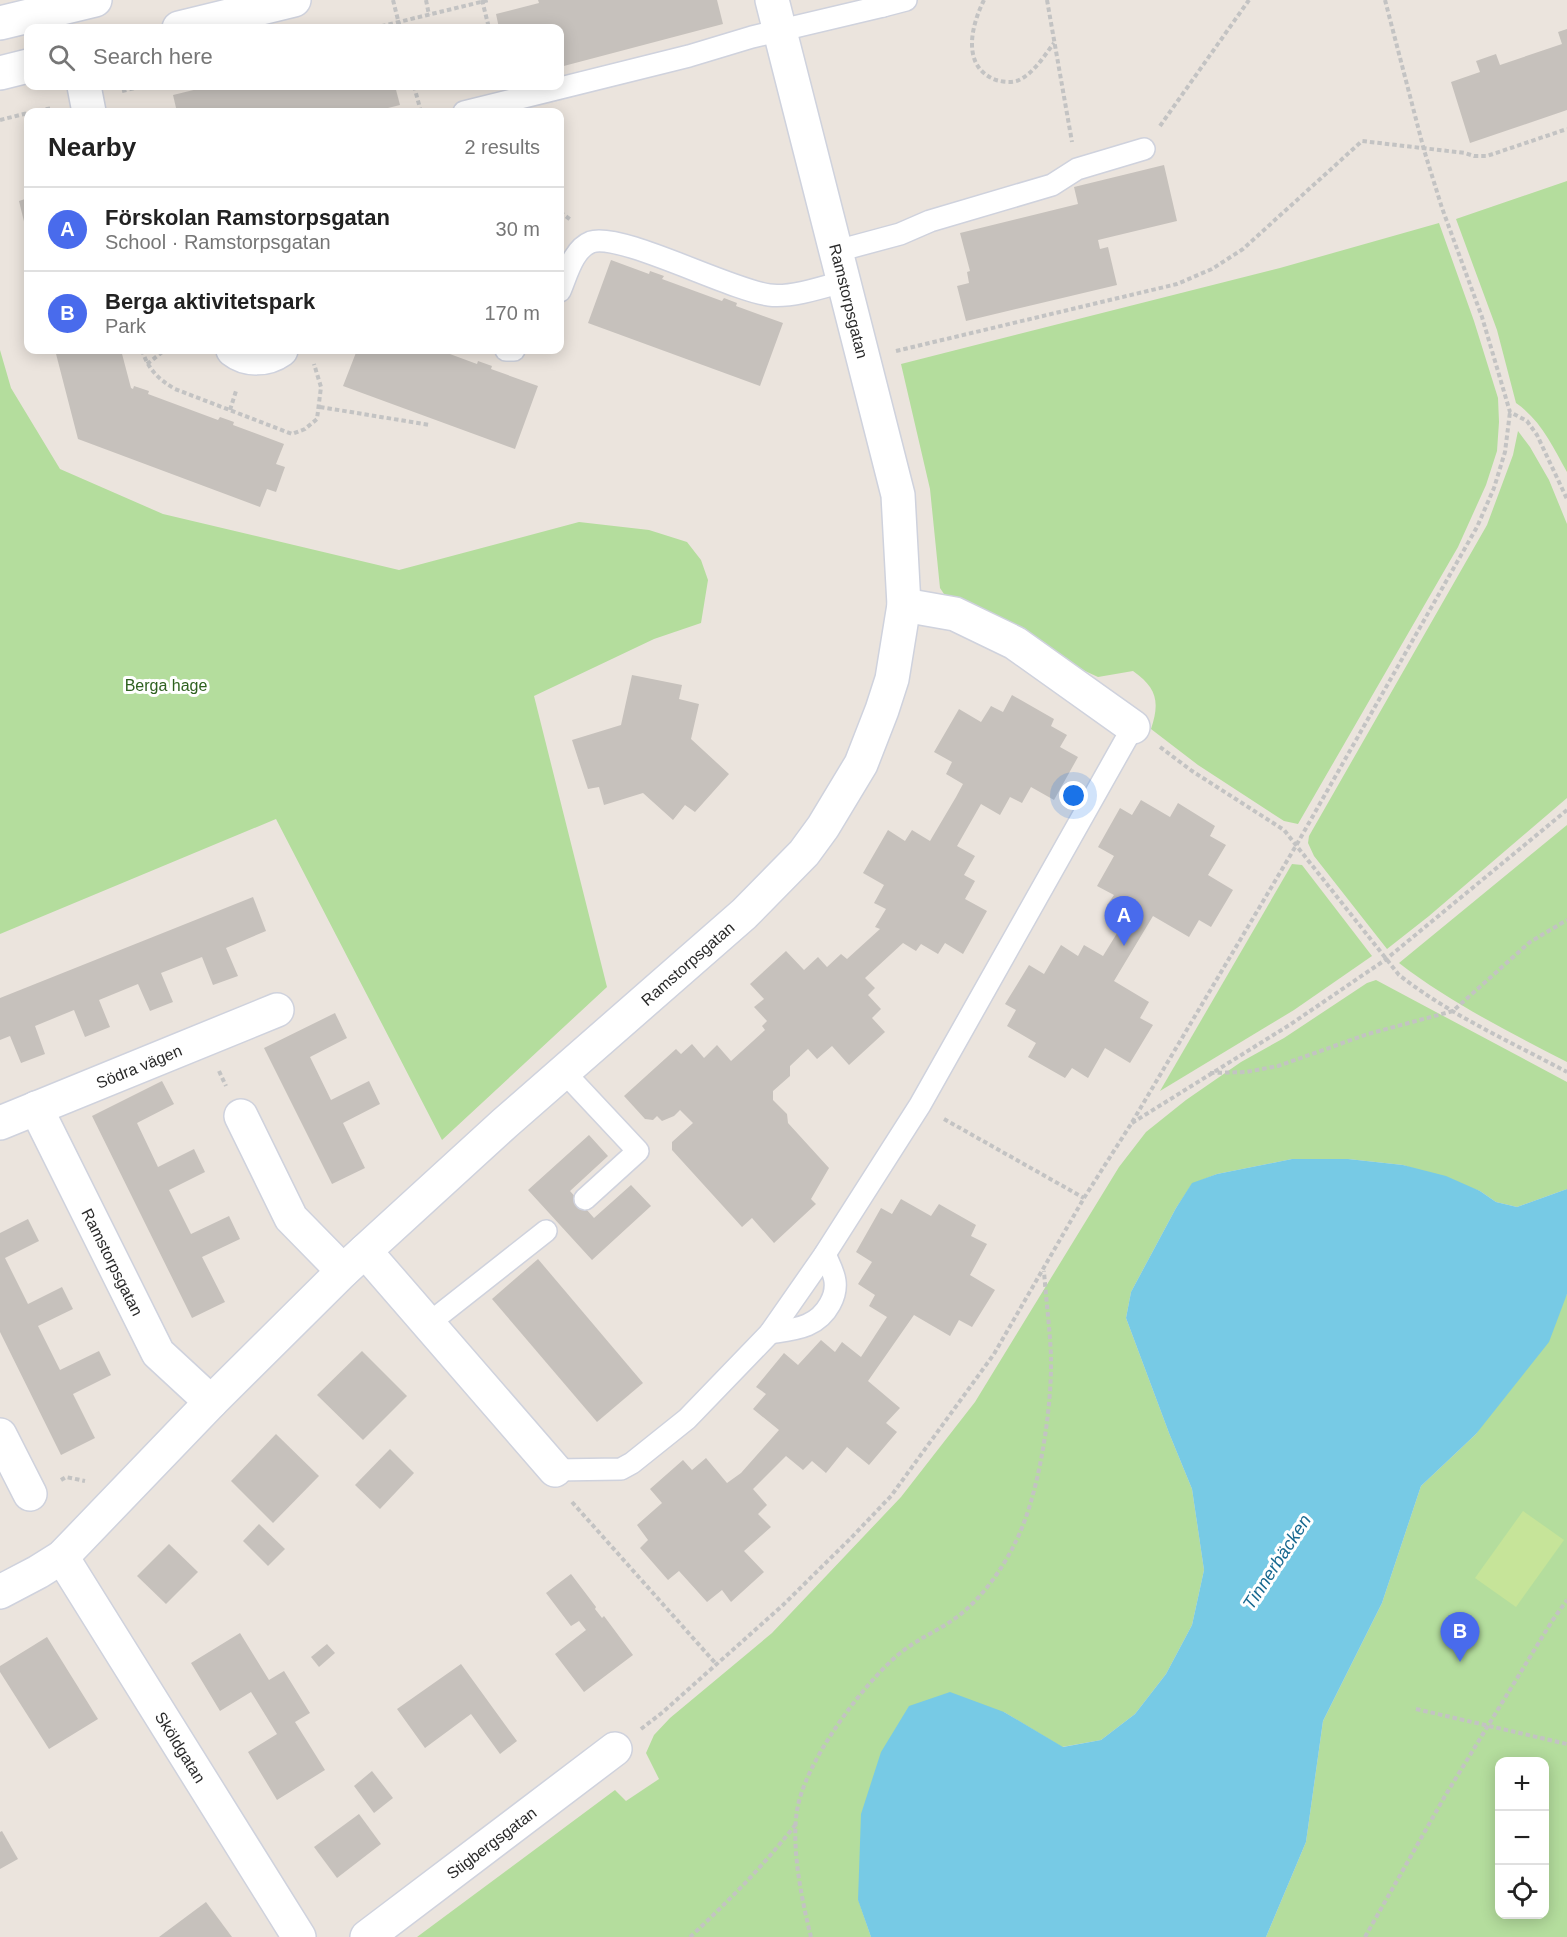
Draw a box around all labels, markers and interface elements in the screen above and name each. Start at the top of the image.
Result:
search box [24,24,564,90]
icon: search [45,41,78,74]
text: Search here [93,44,213,69]
text: Nearby [48,132,136,162]
text: 2 results [464,136,540,158]
text: Förskolan Ramstorpsgatan [105,205,390,230]
text: A [60,218,75,240]
text: 30 m [496,218,540,240]
text: School · Ramstorpsgatan [105,231,331,253]
street label: Ramstorpsgatan [826,242,871,360]
text: Berga aktivitetspark [105,289,315,314]
text: B [60,302,75,324]
text: 170 m [484,302,540,324]
text: Park [105,315,146,337]
park label: Berga hage [125,677,207,694]
your location [1059,781,1088,810]
pin: A [1104,896,1144,946]
street label: Ramstorpsgatan [638,919,738,1009]
street label: Södra vägen [94,1042,184,1092]
street label: Ramstorpsgatan [78,1206,146,1319]
water label: Tinnerbäcken [1239,1511,1315,1613]
pin: B [1440,1612,1480,1662]
street label: Sköldgatan [152,1709,209,1786]
map controls [1495,1757,1549,1919]
button: + [1495,1757,1549,1811]
street label: Stigbergsgatan [444,1804,540,1882]
button: − [1495,1811,1549,1865]
button: locate [1495,1865,1549,1919]

